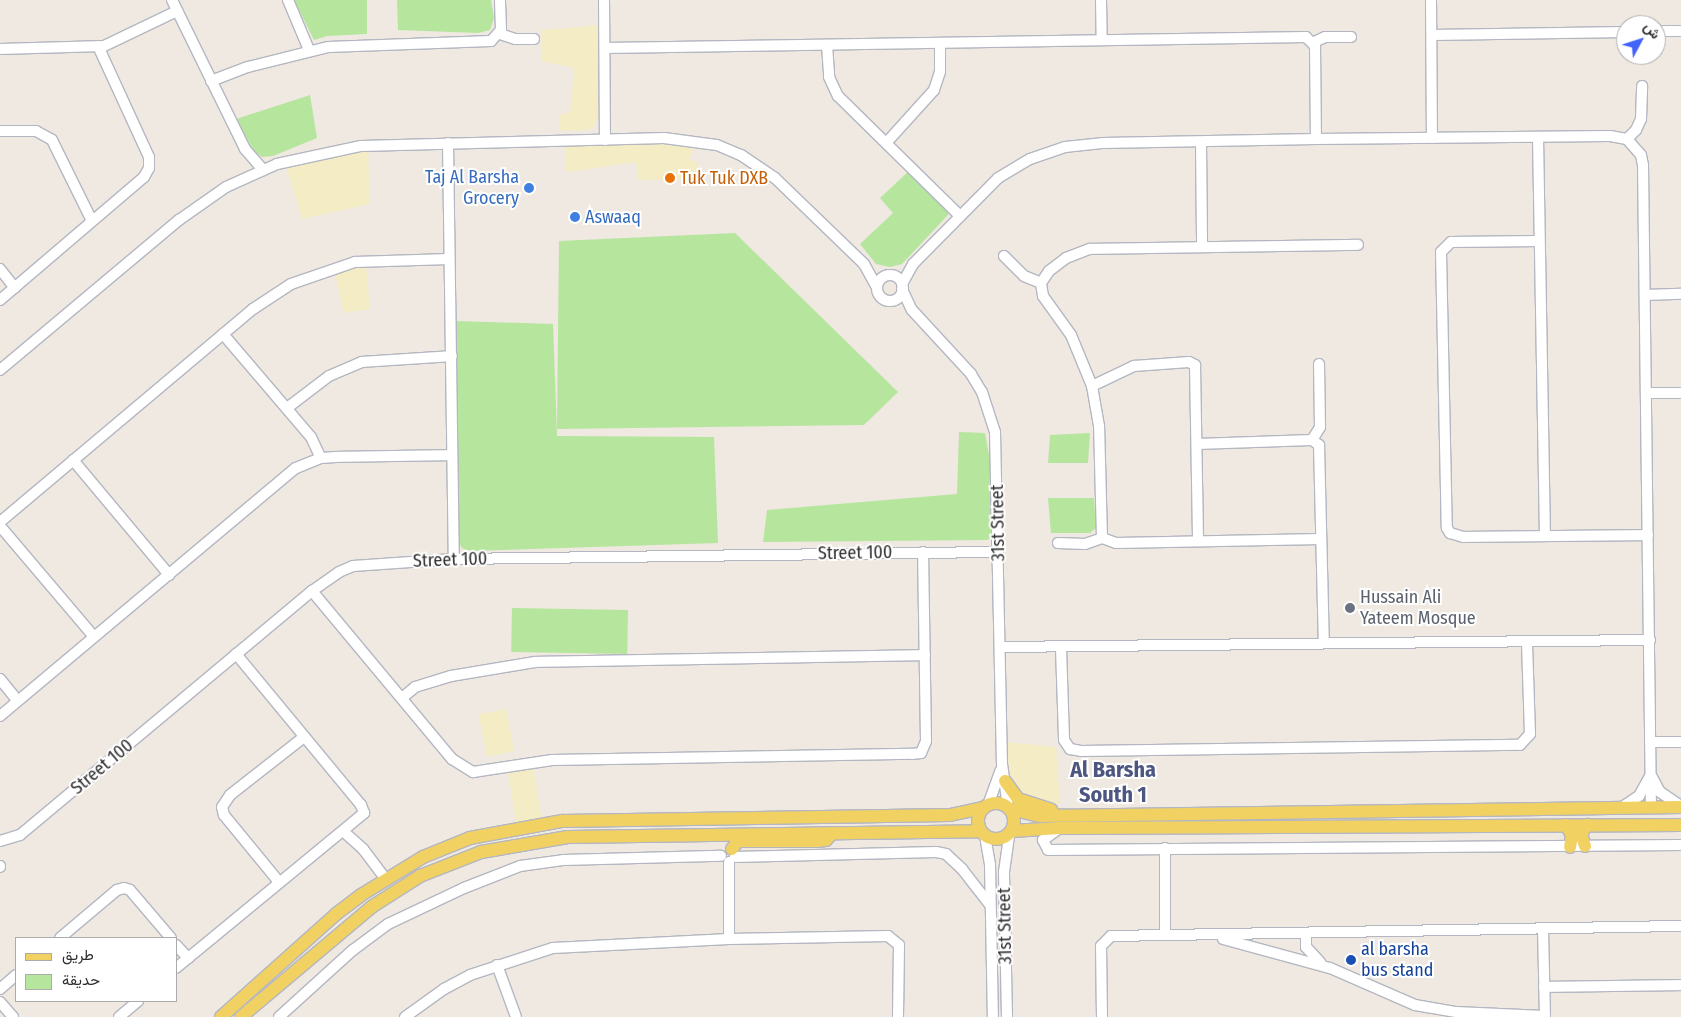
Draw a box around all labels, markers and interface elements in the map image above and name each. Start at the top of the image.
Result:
north arrow [1616,15,1666,65]
text: ش [1640,19,1664,43]
place label: Taj Al Barsha Grocery [425,167,519,210]
place label: Tuk Tuk DXB [680,167,768,189]
marker: Tuk Tuk DXB [664,172,676,184]
marker: Taj Al Barsha Grocery [523,182,535,194]
place label: Aswaaq [585,206,641,228]
marker: Aswaaq [569,211,581,223]
street label: 31st Street [987,484,1009,562]
street label: Street 100 [818,542,892,564]
street label: Street 100 [413,548,487,572]
place label: Hussain Ali Yateem Mosque [1360,587,1476,630]
marker: Hussain Ali Yateem Mosque [1344,602,1356,614]
street label: Street 100 [67,735,137,799]
district label: Al Barsha South 1 [1070,756,1156,808]
street label: 31st Street [994,887,1016,965]
legend [15,937,178,1002]
place label: al barsha bus stand [1361,939,1433,982]
text: طريق [62,946,94,964]
marker: al barsha bus stand [1345,954,1357,966]
text: حديقة [62,971,100,989]

